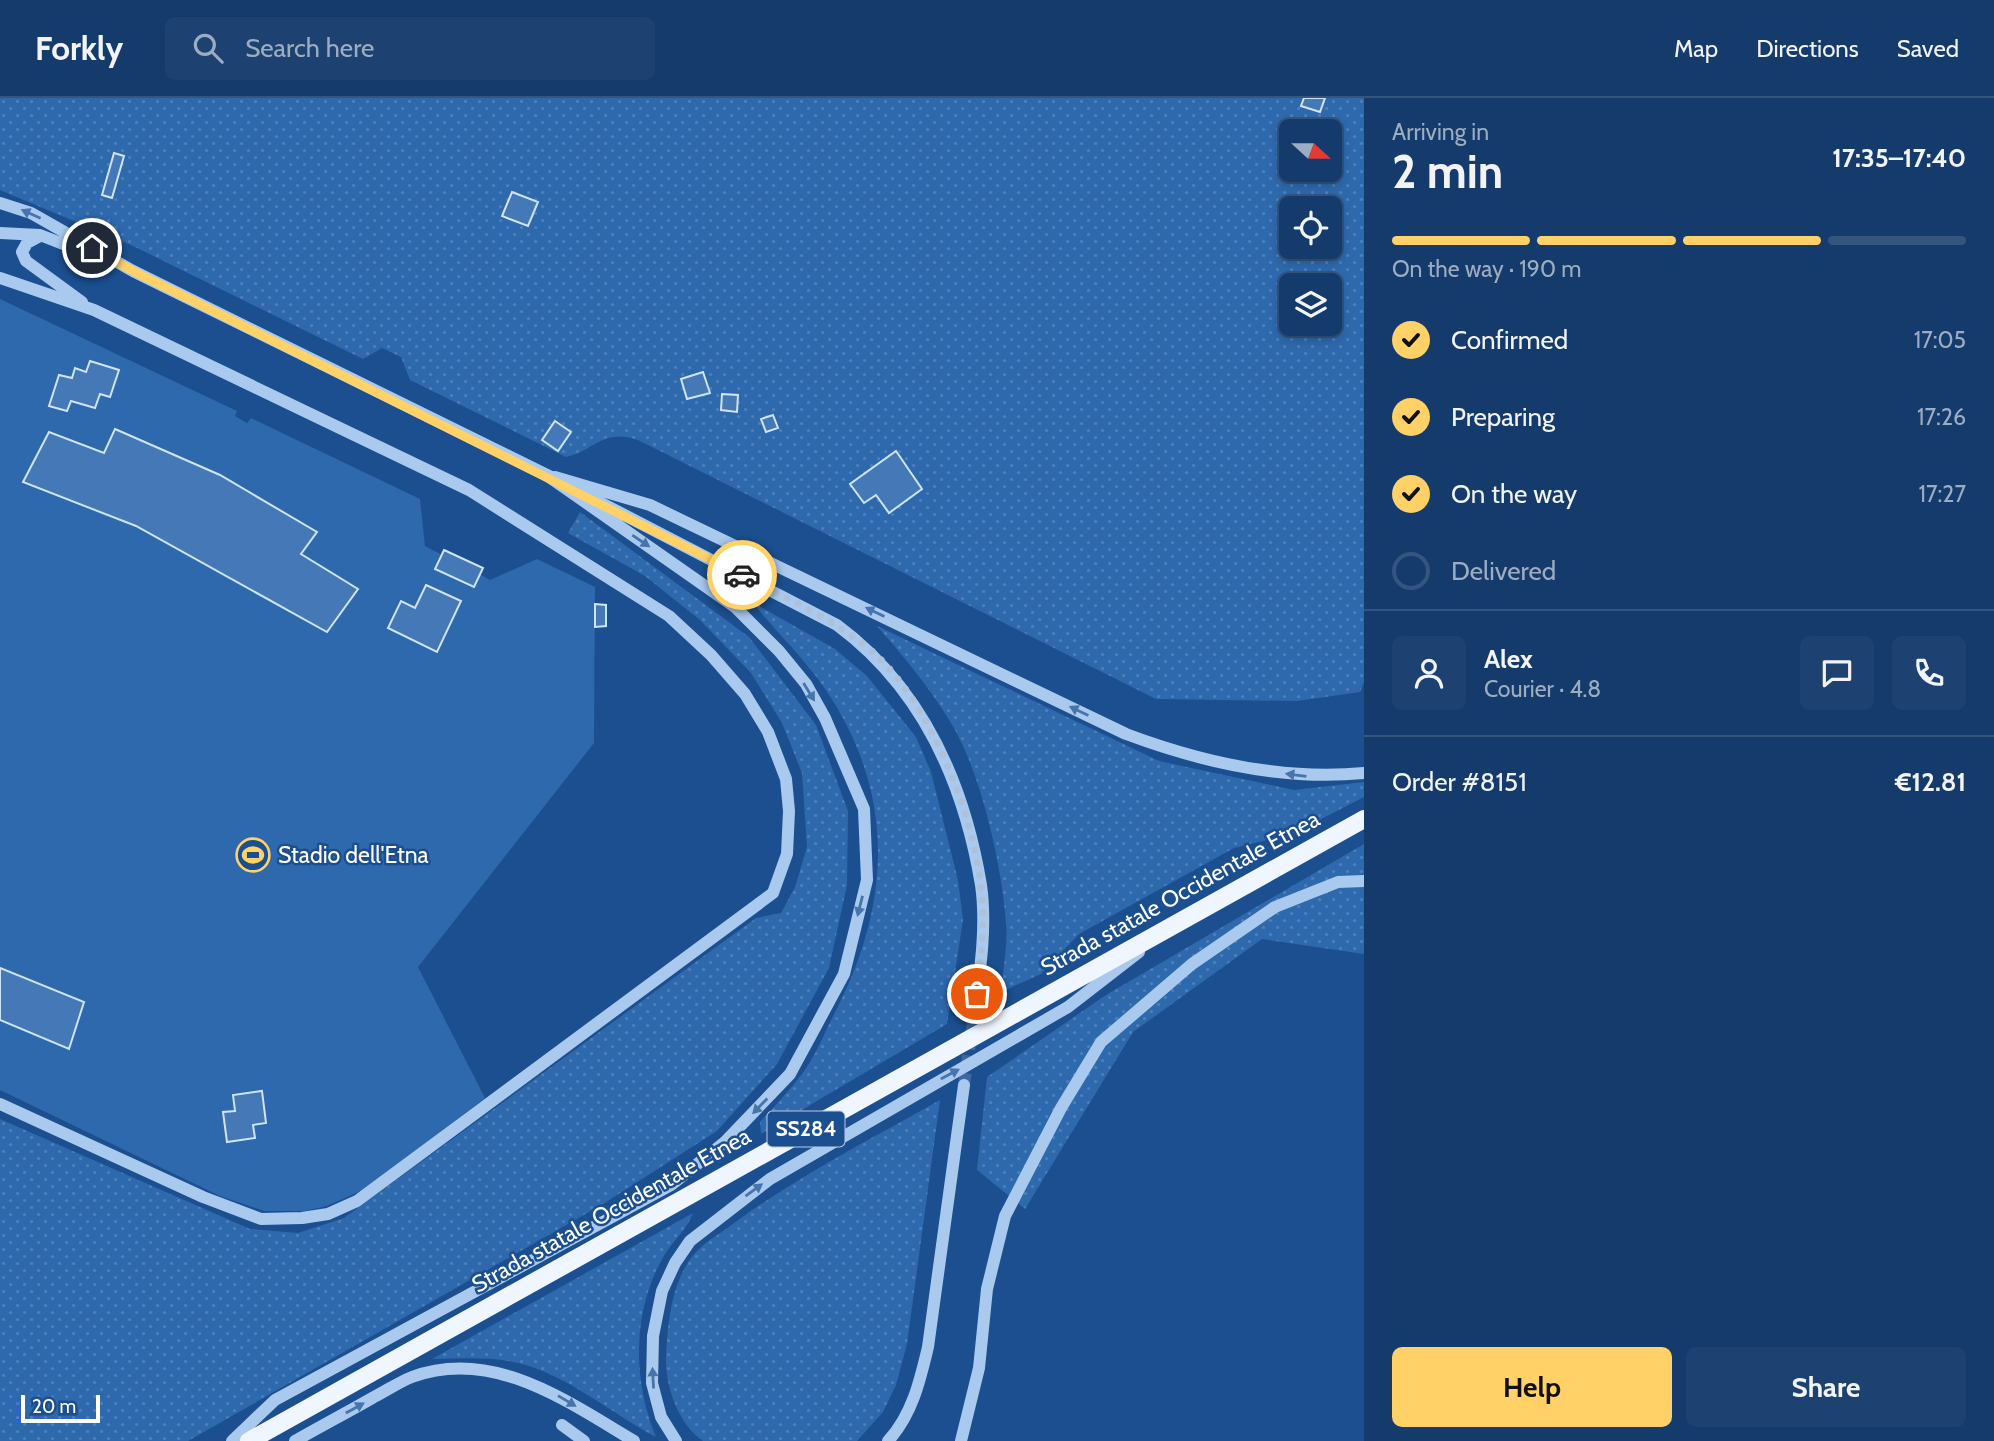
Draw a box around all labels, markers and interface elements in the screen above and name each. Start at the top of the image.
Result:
search box [165,17,655,80]
text: Forkly [35,28,123,68]
icon: search [189,29,227,67]
text: Search here [245,32,374,64]
text: Map [1674,34,1718,63]
text: Directions [1756,34,1859,63]
text: Saved [1897,34,1959,63]
text: Arriving in [1392,118,1489,146]
north arrow [1279,119,1342,182]
map controls [1279,119,1342,336]
text: 17:35–17:40 [1832,142,1966,174]
text: 2 min [1392,144,1503,200]
button: locate [1279,196,1342,259]
one-way arrow [21,208,41,220]
pin [62,218,122,278]
icon: home [73,229,111,267]
text: On the way · 190 m [1392,255,1581,283]
button: layers [1279,273,1342,336]
icon: check [1392,321,1430,359]
text: Confirmed [1451,324,1568,356]
text: 17:05 [1914,326,1966,354]
icon: check [1392,398,1430,436]
text: Preparing [1451,401,1555,433]
text: 17:26 [1917,403,1966,431]
icon: check [1392,475,1430,513]
text: On the way [1451,478,1577,510]
text: 17:27 [1919,480,1966,508]
one-way arrow [632,534,650,548]
courier [707,540,777,610]
text: Delivered [1451,555,1556,587]
icon: car [723,556,761,594]
one-way arrow [865,606,885,618]
button: person [1392,636,1466,710]
button: chat [1800,636,1874,710]
button: phone [1892,636,1966,710]
text: Alex [1484,643,1533,675]
text: Courier · 4.8 [1484,675,1601,703]
one-way arrow [803,682,816,701]
one-way arrow [1069,706,1089,717]
text: Order #8151 [1392,766,1527,798]
text: €12.81 [1895,766,1966,798]
one-way arrow [1285,769,1307,780]
street label: Strada statale Occidentale Etnea [1036,805,1324,981]
sports icon: Stadio dell'Etna [234,836,272,874]
place label: Stadio dell'Etna [278,841,429,869]
one-way arrow [854,895,865,917]
pin [947,964,1007,1024]
icon: bag [958,975,996,1013]
one-way arrow [940,1068,960,1080]
one-way arrow [752,1097,768,1114]
road number: SS284 [768,1112,844,1146]
street label: Strada statale Occidentale Etnea [467,1122,755,1298]
one-way arrow [745,1183,764,1197]
button: Help [1392,1347,1672,1427]
button: Share [1686,1347,1966,1427]
one-way arrow [648,1367,659,1389]
scale bar [21,1392,100,1424]
text: 20 m [32,1395,76,1418]
one-way arrow [558,1395,577,1408]
one-way arrow [345,1402,365,1414]

